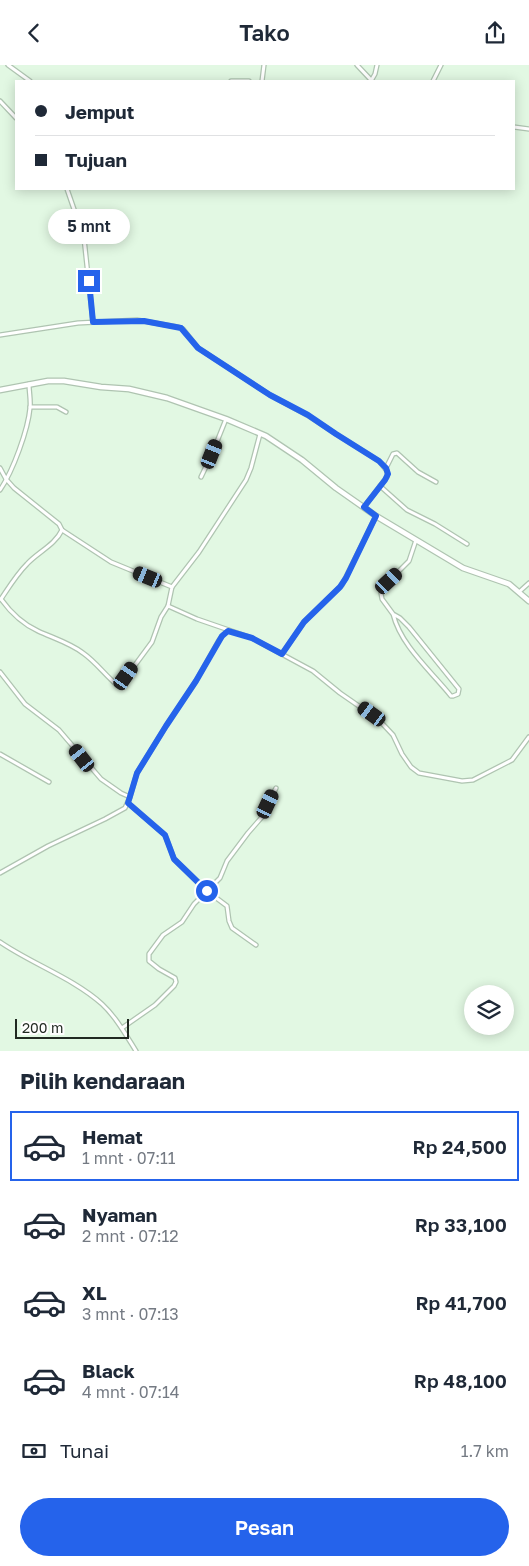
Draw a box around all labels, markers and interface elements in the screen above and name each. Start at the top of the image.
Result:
icon: back [20,19,48,47]
text: Tako [239,19,290,46]
icon: share [481,19,509,47]
text: Jemput [65,100,134,123]
text: Tujuan [65,148,127,171]
callout: 5 mnt [48,209,130,243]
text: 5 mnt [67,216,111,236]
route end [78,270,100,292]
car [199,437,224,471]
car [131,564,164,590]
car [372,565,405,597]
car [111,659,140,693]
car [355,699,388,729]
car [66,742,97,774]
car [254,787,281,821]
route start [196,880,218,902]
map controls [464,985,514,1035]
button: layers [464,985,514,1035]
scale bar [15,1016,129,1039]
text: 200 m [22,1019,63,1036]
text: Pilih kendaraan [20,1067,185,1094]
icon: car [22,1124,67,1169]
text: Hemat [82,1125,143,1148]
text: Rp 24,500 [413,1135,507,1158]
text: 1 mnt · 07:11 [82,1148,176,1168]
icon: car [22,1202,67,1247]
text: Nyaman [82,1203,157,1226]
text: Rp 33,100 [415,1213,507,1236]
text: 2 mnt · 07:12 [82,1226,179,1246]
icon: car [22,1280,67,1325]
text: XL [82,1281,107,1304]
text: Rp 41,700 [416,1291,507,1314]
text: 3 mnt · 07:13 [82,1304,179,1324]
icon: car [22,1358,67,1403]
text: Black [82,1359,135,1382]
text: Rp 48,100 [414,1369,507,1392]
text: 4 mnt · 07:14 [82,1382,180,1402]
icon: cash [20,1437,48,1465]
text: Tunai [60,1439,109,1462]
text: 1.7 km [461,1441,509,1461]
button: Pesan [20,1498,509,1556]

